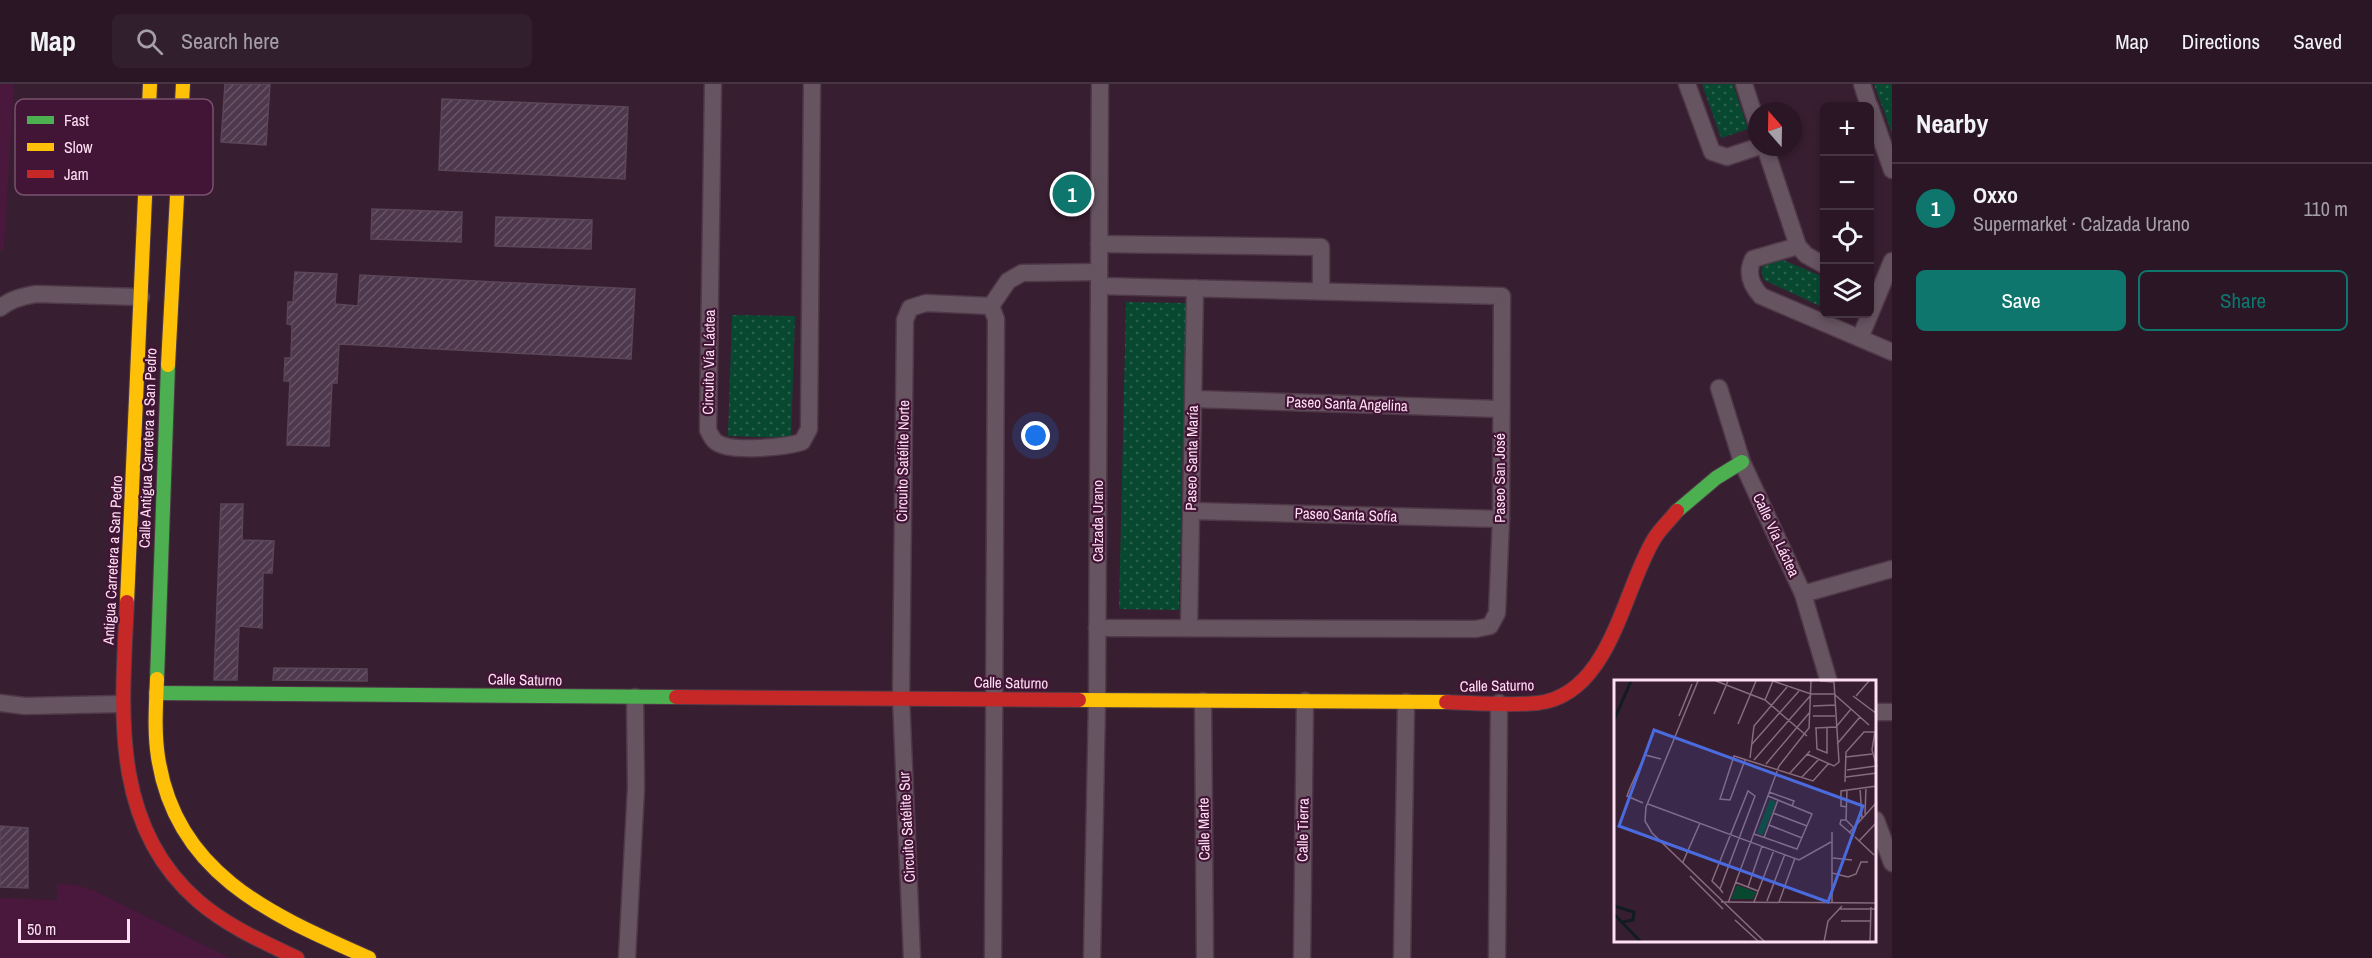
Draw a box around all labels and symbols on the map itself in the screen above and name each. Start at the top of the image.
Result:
legend [15,99,213,195]
north arrow [1748,102,1802,156]
text: Fast [64,109,89,131]
text: Slow [64,136,93,158]
text: Jam [64,163,89,185]
pin: 1 [1052,172,1092,216]
street label: Circuito Vía Láctea [697,309,720,415]
street label: Calle Antigua Carretera a San Pedro [134,347,161,548]
street label: Paseo Santa Angelina [1286,391,1408,416]
street label: Circuito Satélite Norte [891,400,914,522]
street label: Paseo Santa María [1180,405,1203,511]
your location [1021,421,1050,450]
street label: Paseo San José [1489,433,1510,523]
street label: Antigua Carretera a San Pedro [98,475,127,646]
street label: Calzada Urano [1087,480,1108,562]
street label: Calle Vía Láctea [1748,490,1805,580]
street label: Paseo Santa Sofía [1294,502,1398,527]
street label: Calle Saturno [488,668,563,691]
street label: Calle Saturno [974,671,1049,694]
street label: Calle Saturno [1460,674,1535,697]
inset map [1614,680,1877,943]
street label: Circuito Satélite Sur [893,771,920,883]
street label: Calle Marte [1192,797,1215,861]
street label: Calle Tierra [1291,798,1314,862]
scale bar [18,916,130,944]

